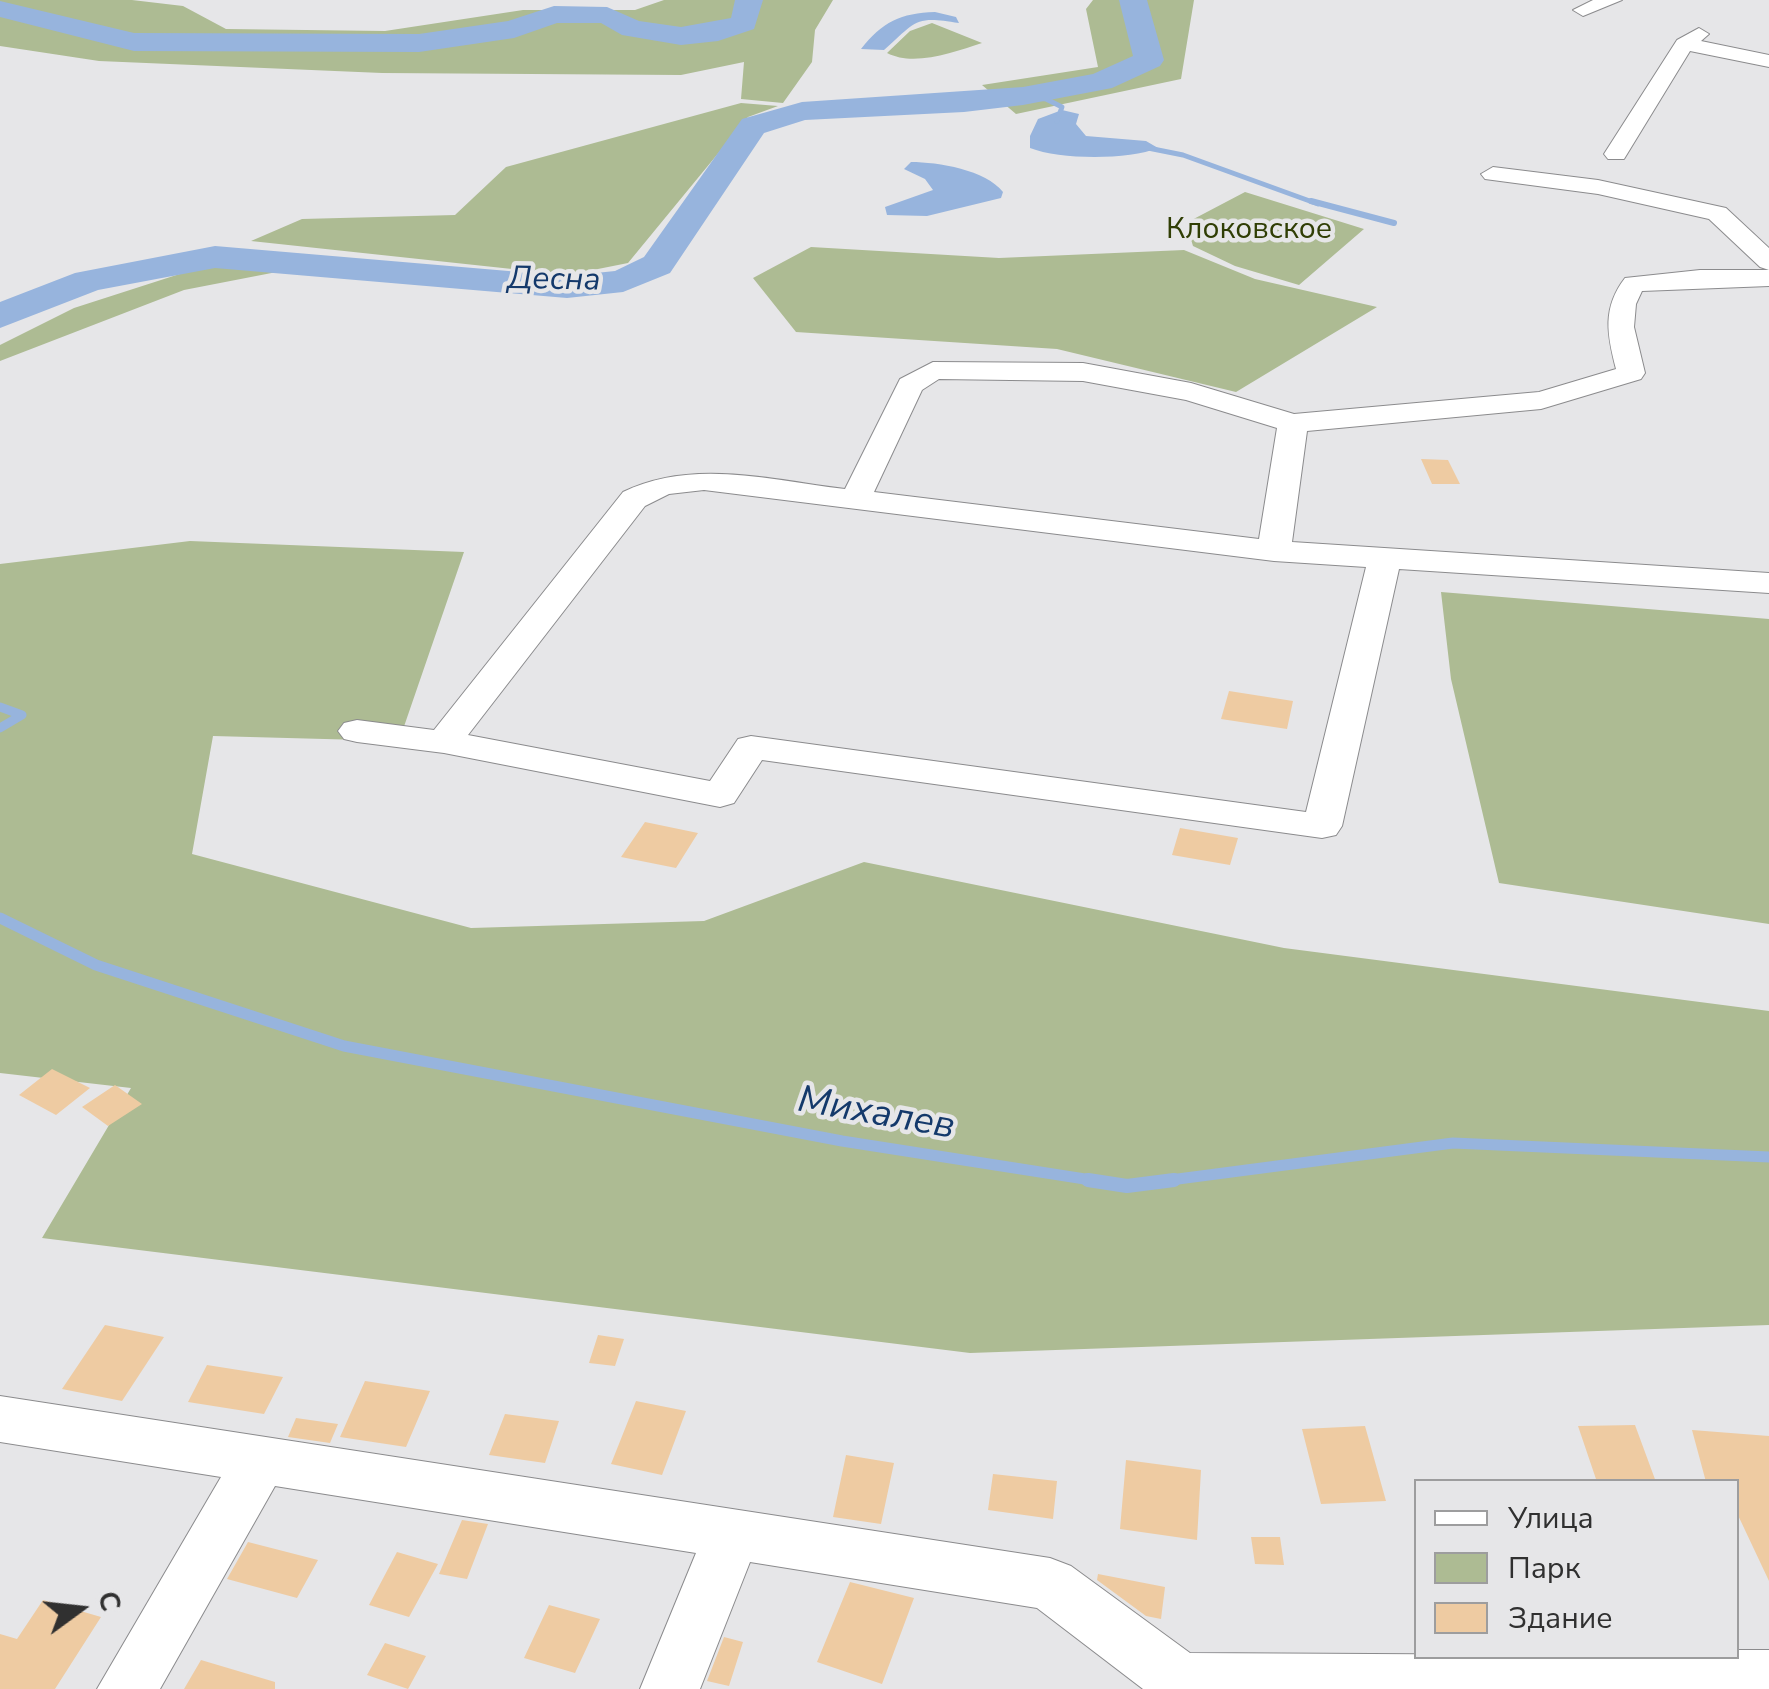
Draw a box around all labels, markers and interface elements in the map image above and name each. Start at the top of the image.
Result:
park label: Клоковское [1166,213,1332,249]
water label: Десна [507,261,601,301]
water label: Михалев [794,1079,958,1151]
legend [1414,1479,1739,1659]
text: Улица [1508,1498,1594,1539]
text: Парк [1508,1548,1580,1589]
north arrow [30,1559,130,1659]
text: С [88,1587,130,1615]
text: Здание [1508,1598,1613,1639]

